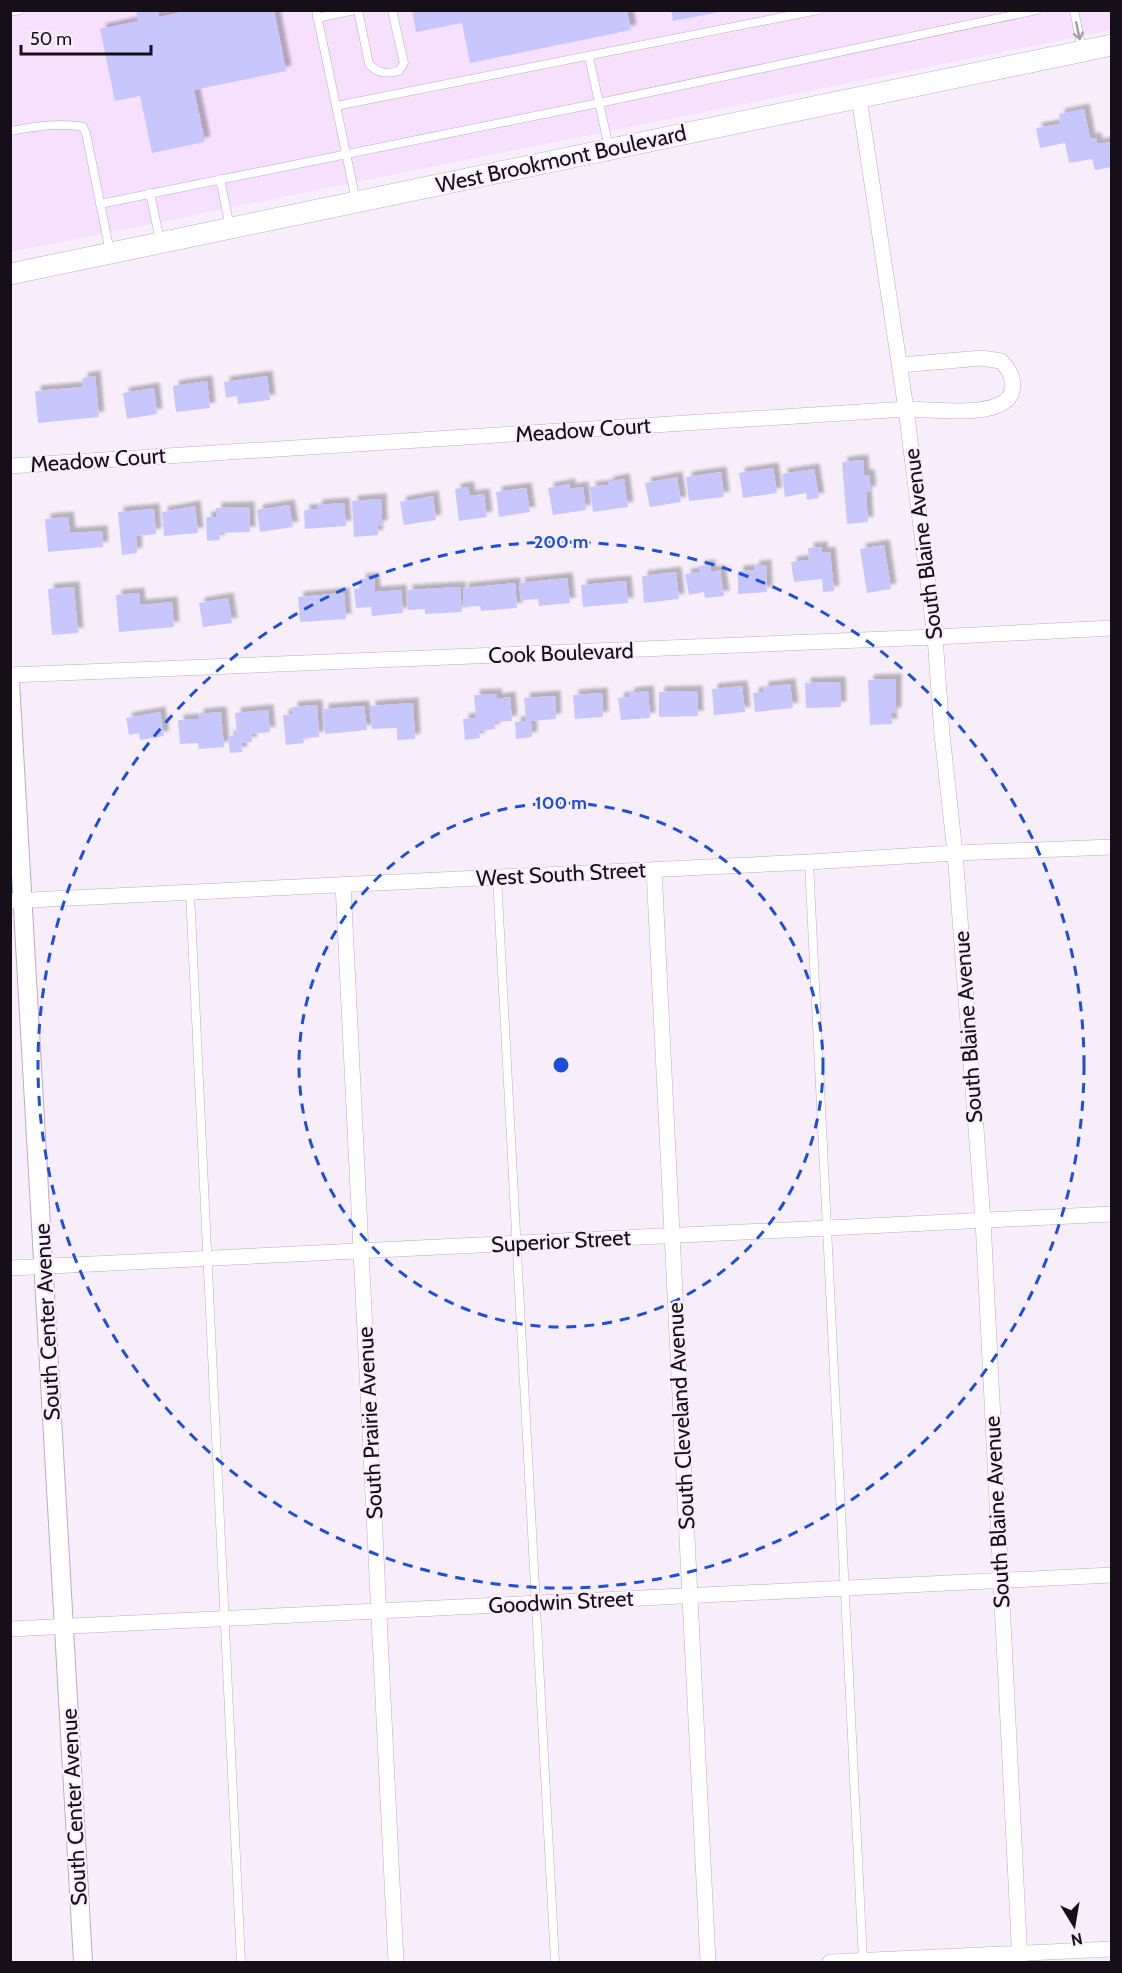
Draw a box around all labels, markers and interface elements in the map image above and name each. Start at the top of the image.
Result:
scale bar [21,18,152,56]
one-way arrow [1073,20,1084,40]
text: 50 m [30,28,72,50]
street label: West Brookmont Boulevard [433,119,689,199]
street label: Meadow Court [514,412,652,448]
street label: Meadow Court [29,442,167,478]
street label: South Blaine Avenue [898,447,948,641]
text: 200 m [534,531,588,553]
street label: Cook Boulevard [488,637,634,669]
text: 100 m [535,792,587,814]
street label: West South Street [475,856,647,892]
street label: South Blaine Avenue [948,930,988,1124]
centre of rings [551,1055,571,1075]
street label: South Center Avenue [28,1223,66,1421]
street label: Superior Street [490,1224,632,1258]
street label: South Cleveland Avenue [662,1302,700,1530]
street label: South Prairie Avenue [351,1326,389,1520]
street label: South Blaine Avenue [978,1415,1016,1609]
street label: Goodwin Street [488,1585,635,1619]
street label: South Center Avenue [55,1708,93,1906]
north arrow [1044,1895,1104,1955]
text: N [1069,1929,1084,1950]

